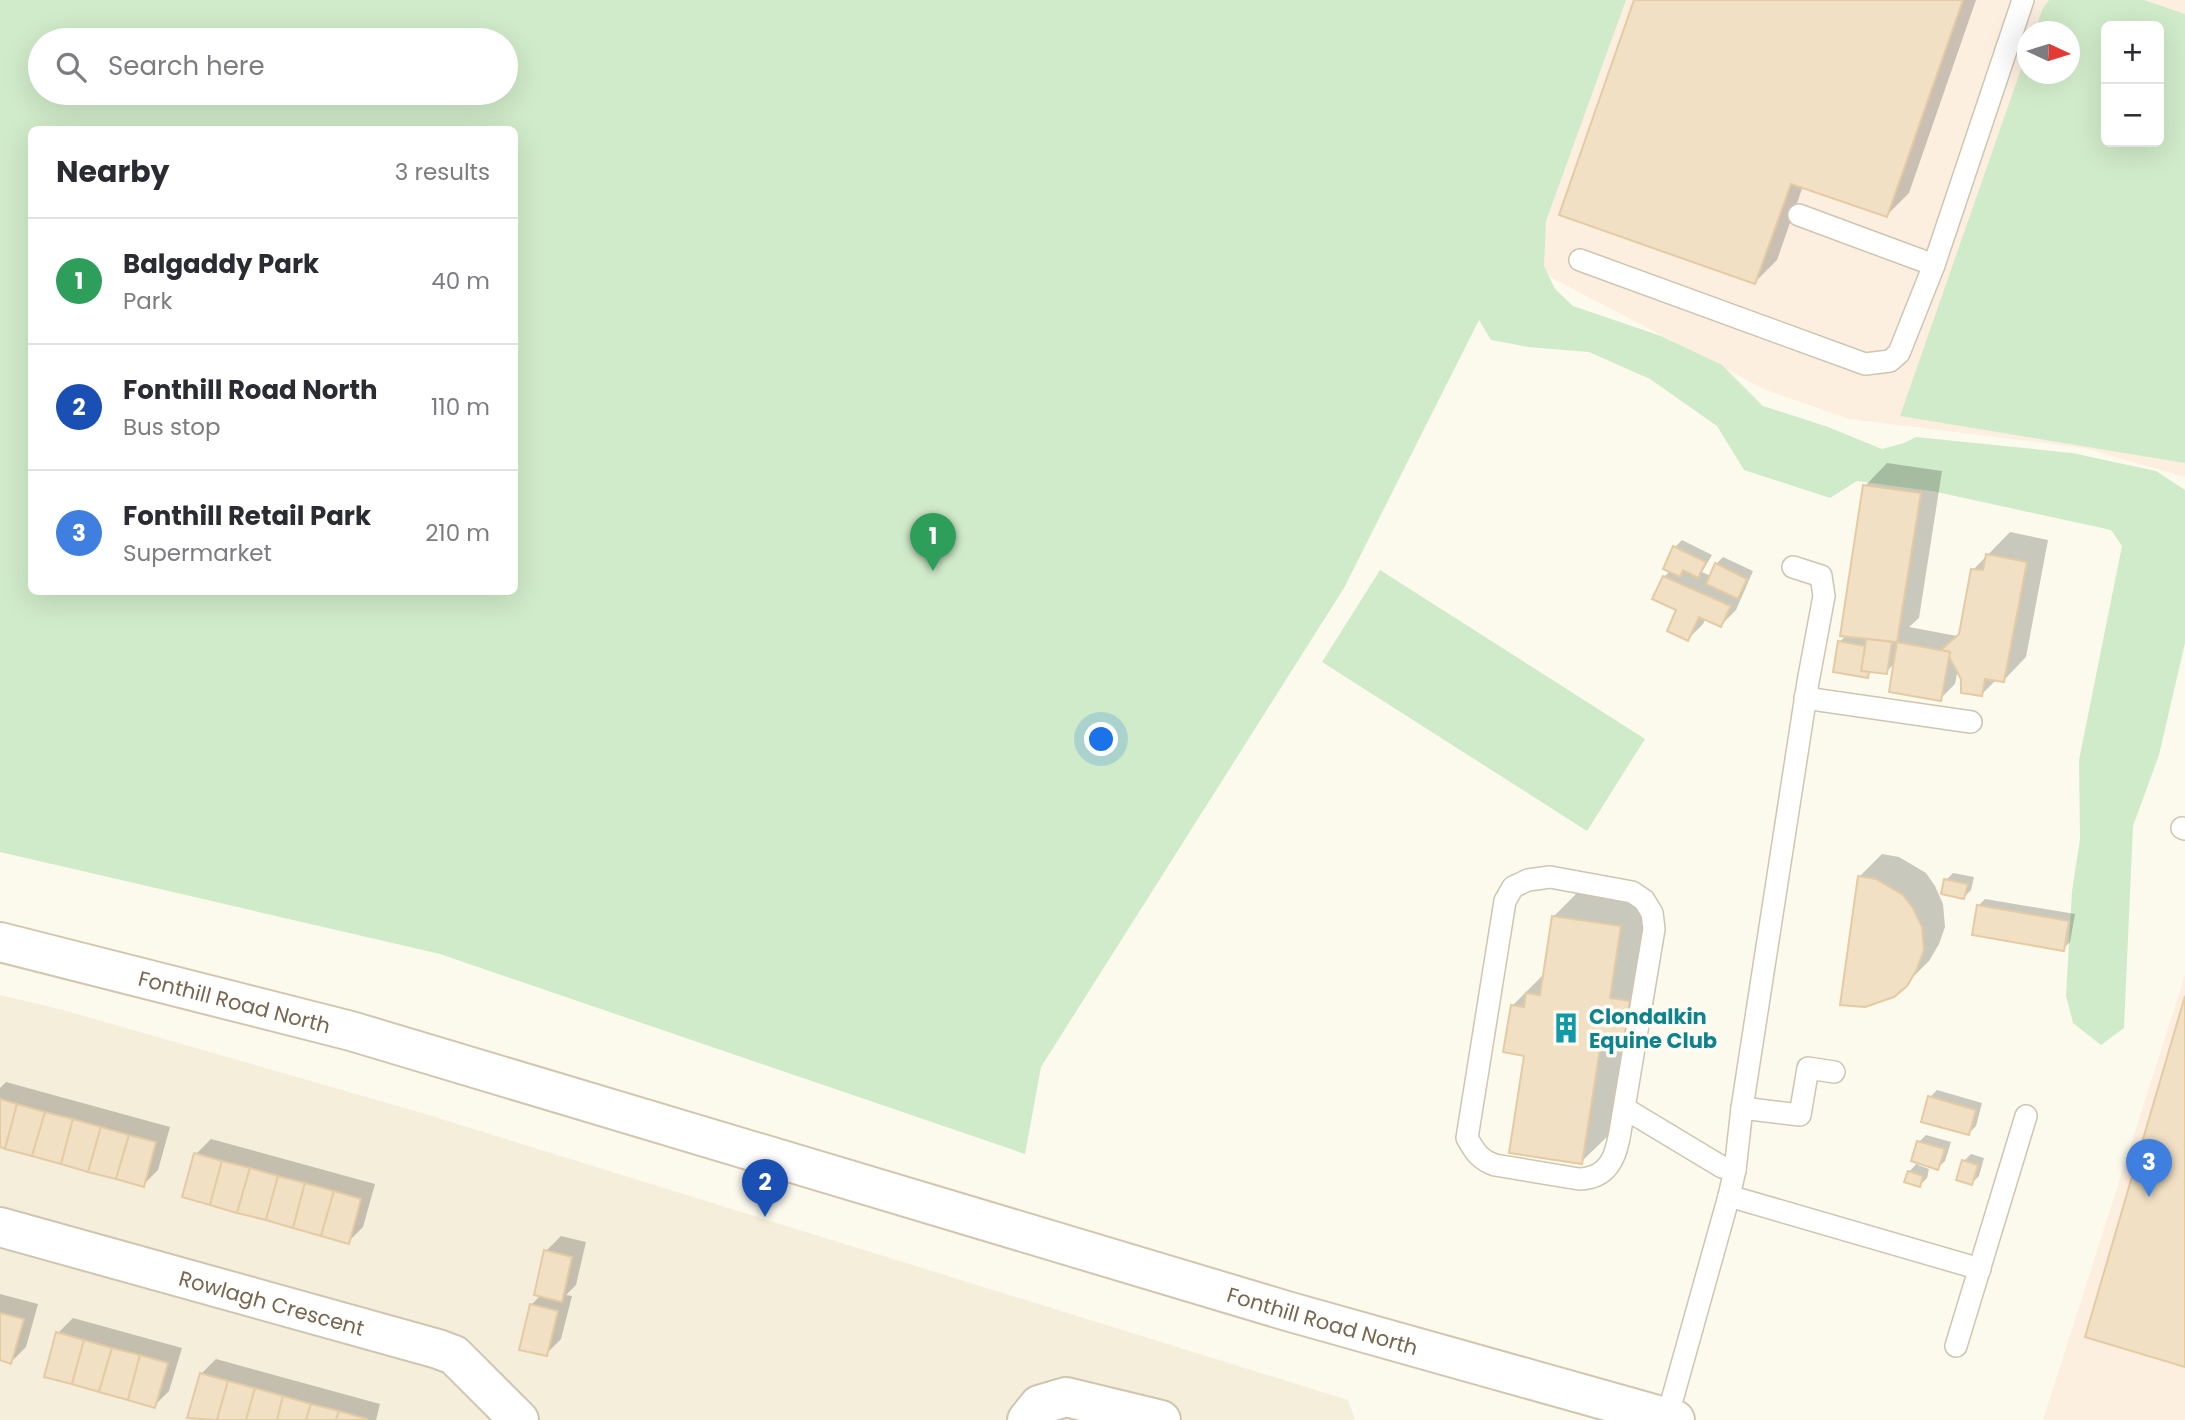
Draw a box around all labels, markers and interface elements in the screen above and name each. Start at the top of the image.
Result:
north arrow [2017,21,2080,84]
map controls [2101,21,2164,147]
button: + [2101,21,2164,84]
search box [28,28,518,105]
icon: search [52,48,90,86]
text: Search here [108,48,265,84]
button: − [2101,84,2164,147]
text: Nearby [56,150,170,193]
text: 3 results [395,156,490,188]
text: Balgaddy Park [123,246,319,282]
text: 1 [75,265,83,297]
text: 40 m [431,265,490,297]
text: Park [123,285,172,317]
text: Fonthill Road North [123,372,378,408]
text: 2 [72,391,86,423]
text: 110 m [431,391,490,423]
text: Bus stop [123,411,221,443]
text: Fonthill Retail Park [123,498,371,534]
pin: 1 [910,513,956,571]
text: 3 [72,517,86,549]
text: 210 m [425,517,490,549]
text: Supermarket [123,537,272,569]
your location [1084,722,1118,756]
street label: Fonthill Road North [135,963,334,1040]
place label: Clondalkin Equine Club [1589,1002,1717,1055]
building icon: Clondalkin Equine Club [1549,1011,1583,1045]
pin: 3 [2126,1139,2172,1197]
pin: 2 [742,1159,788,1217]
street label: Rowlagh Crescent [176,1263,368,1342]
street label: Fonthill Road North [1224,1279,1421,1362]

